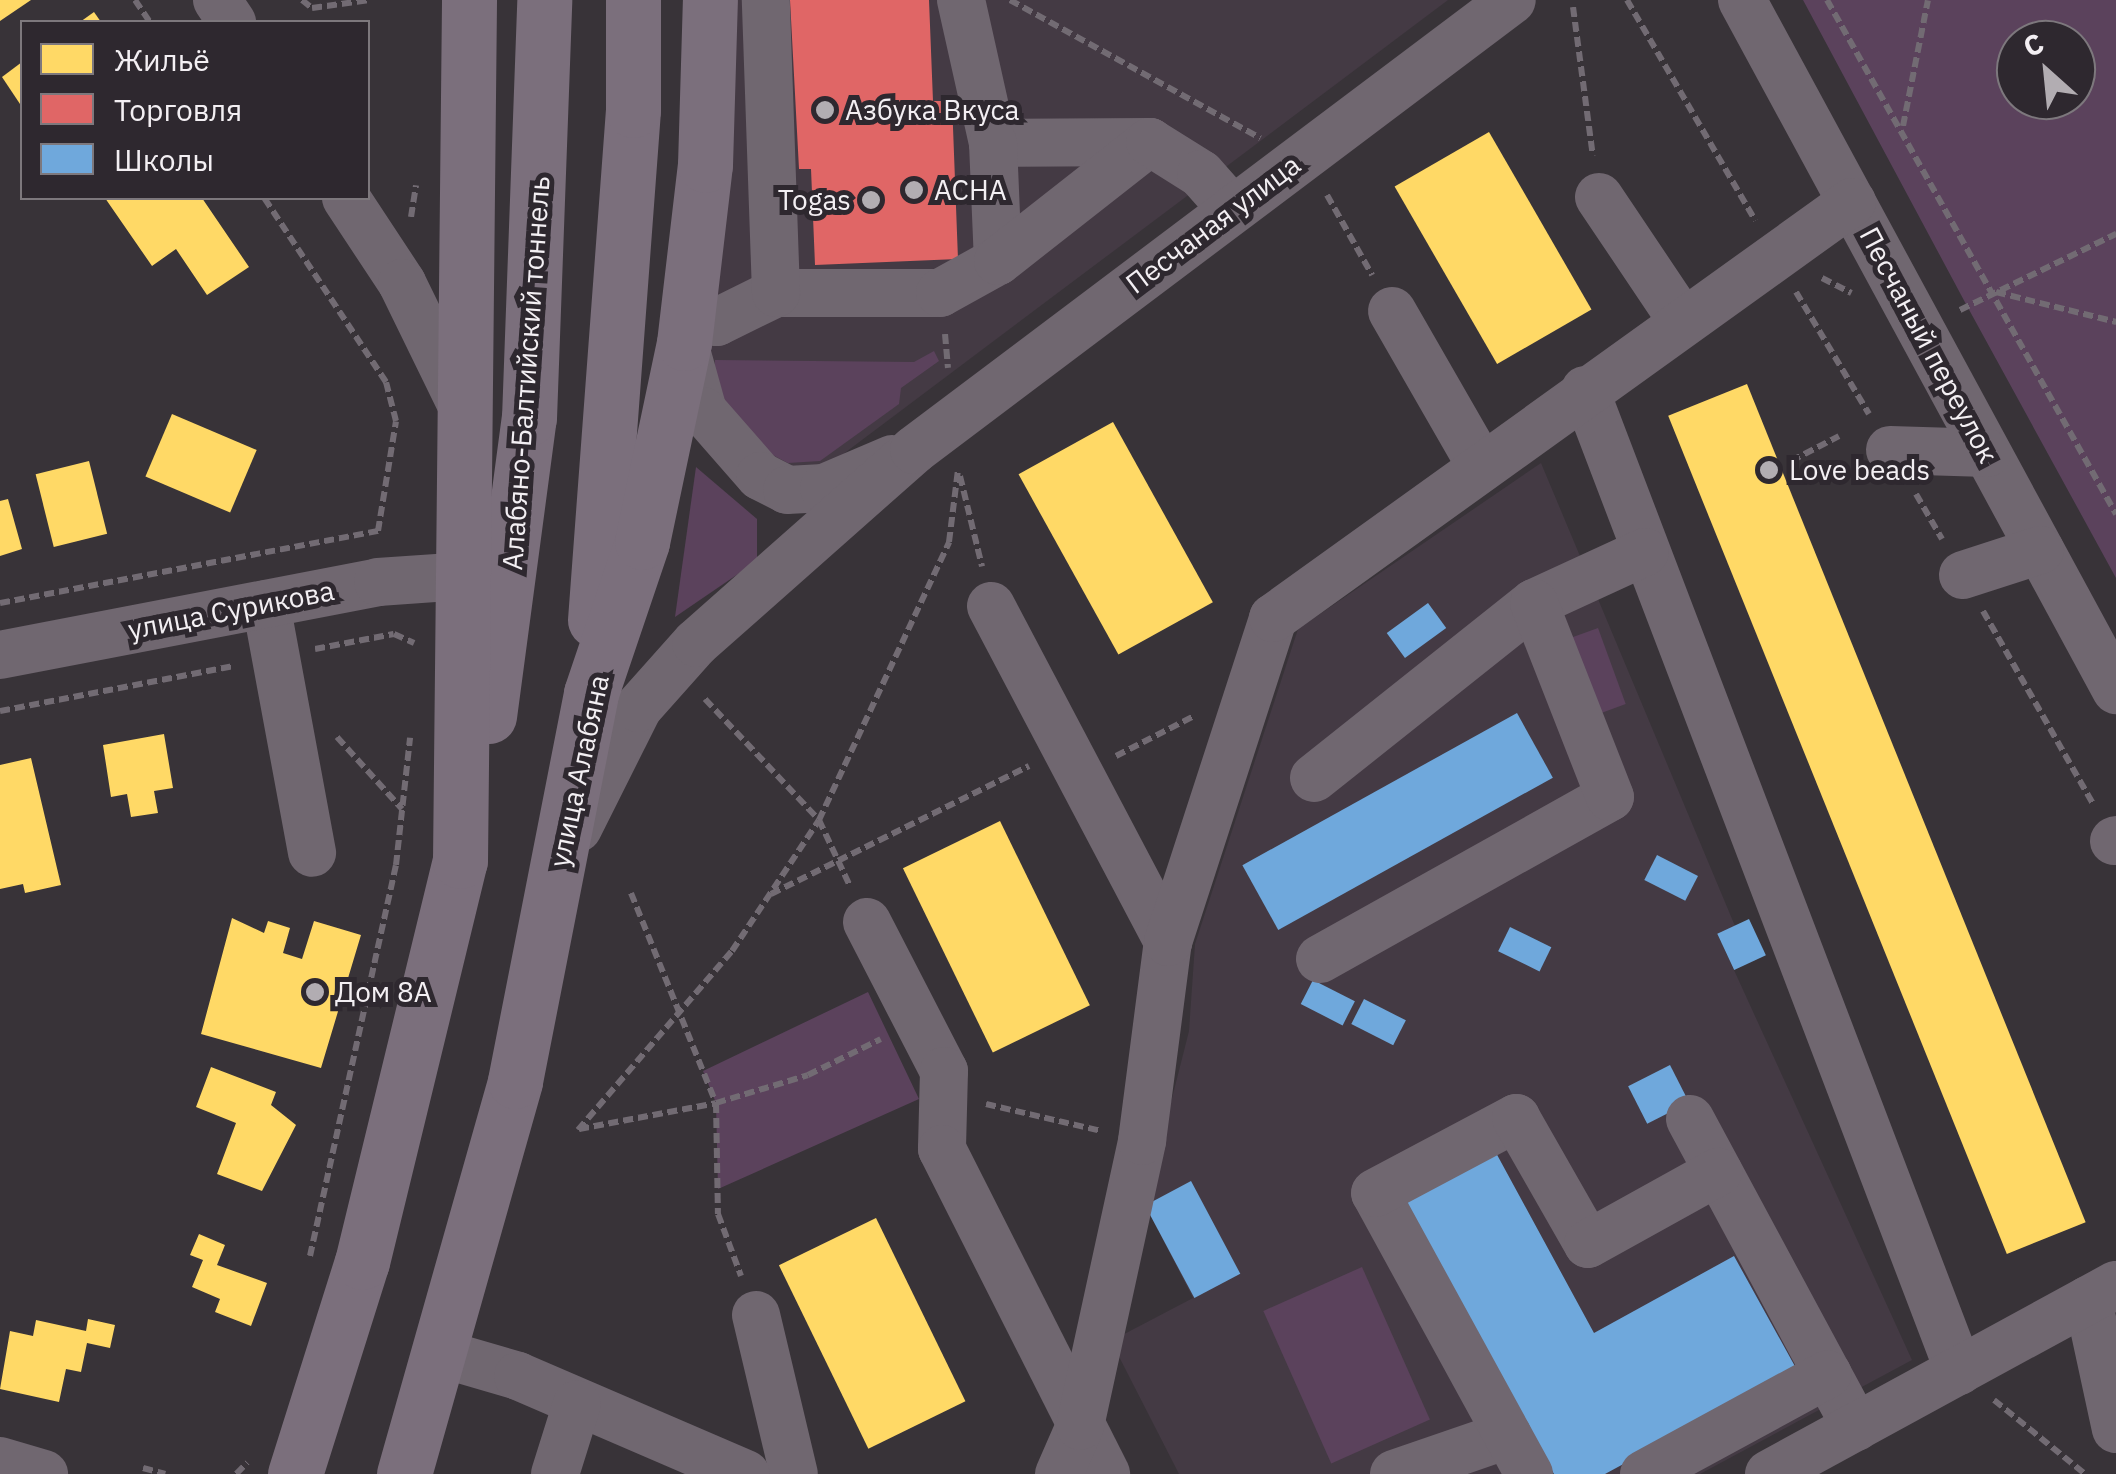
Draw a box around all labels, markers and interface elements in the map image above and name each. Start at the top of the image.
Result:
legend [20,20,370,200]
north arrow [1996,20,2096,120]
text: С [2017,24,2050,65]
text: Жильё [114,40,210,79]
text: Торговля [114,90,242,129]
place label: Азбука Вкуса [845,93,1020,127]
marker: Азбука Вкуса [814,99,836,121]
text: Школы [114,140,214,179]
street label: Песчаная улица [1119,148,1307,300]
place label: АСНА [934,173,1007,207]
street label: Алабяно-Балтийский тоннель [495,175,557,571]
marker: АСНА [903,179,925,201]
place label: Togas [778,183,851,217]
marker: Togas [860,189,882,211]
street label: Песчаный переулок [1853,221,2005,469]
place label: Love beads [1789,453,1930,487]
marker: Love beads [1758,459,1780,481]
street label: улица Сурикова [125,574,337,646]
street label: улица Алабяна [542,672,616,870]
place label: Дом 8А [335,975,432,1009]
marker: Дом 8А [304,981,326,1003]

